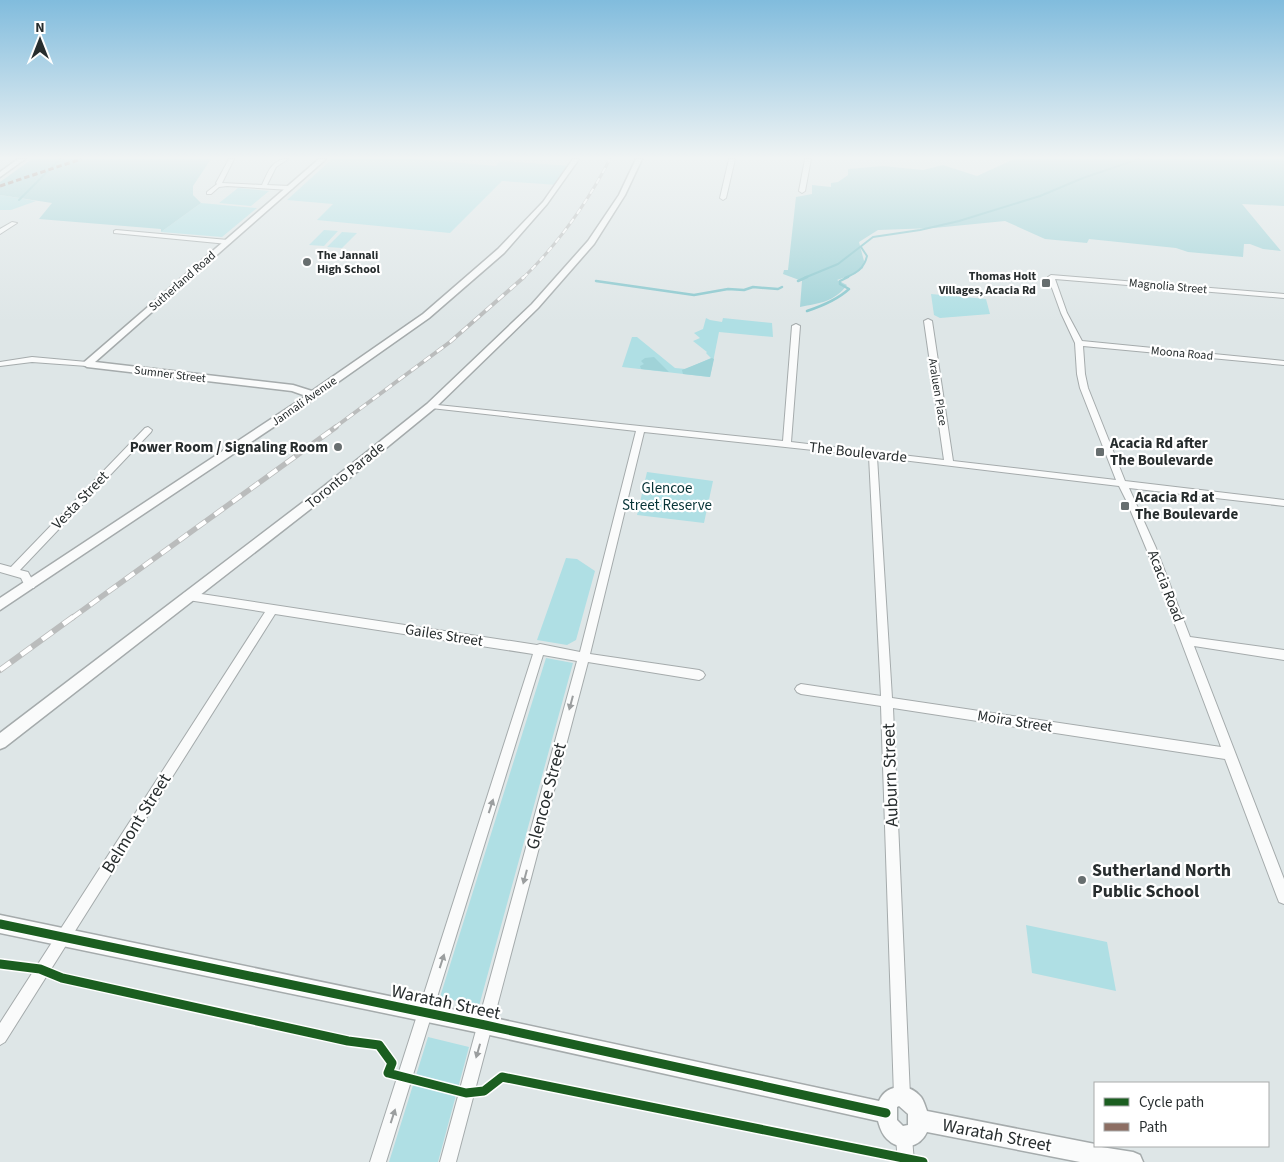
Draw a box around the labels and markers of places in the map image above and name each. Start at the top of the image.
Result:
place label: The Jannali High School [317,247,381,278]
marker: The Jannali High School [301,256,313,268]
place label: Thomas Holt Villages, Acacia Rd [938,268,1036,299]
marker: Thomas Holt Villages, Acacia Rd [1040,277,1052,289]
place label: Acacia Rd after The Boulevarde [1109,433,1213,471]
place label: Power Room / Signaling Room [130,437,328,458]
marker: Power Room / Signaling Room [332,441,344,453]
marker: Acacia Rd after The Boulevarde [1094,446,1106,458]
place label: Acacia Rd at The Boulevarde [1134,487,1238,525]
marker: Acacia Rd at The Boulevarde [1119,500,1131,512]
place label: Sutherland North Public School [1092,858,1231,904]
marker: Sutherland North Public School [1076,874,1088,886]

